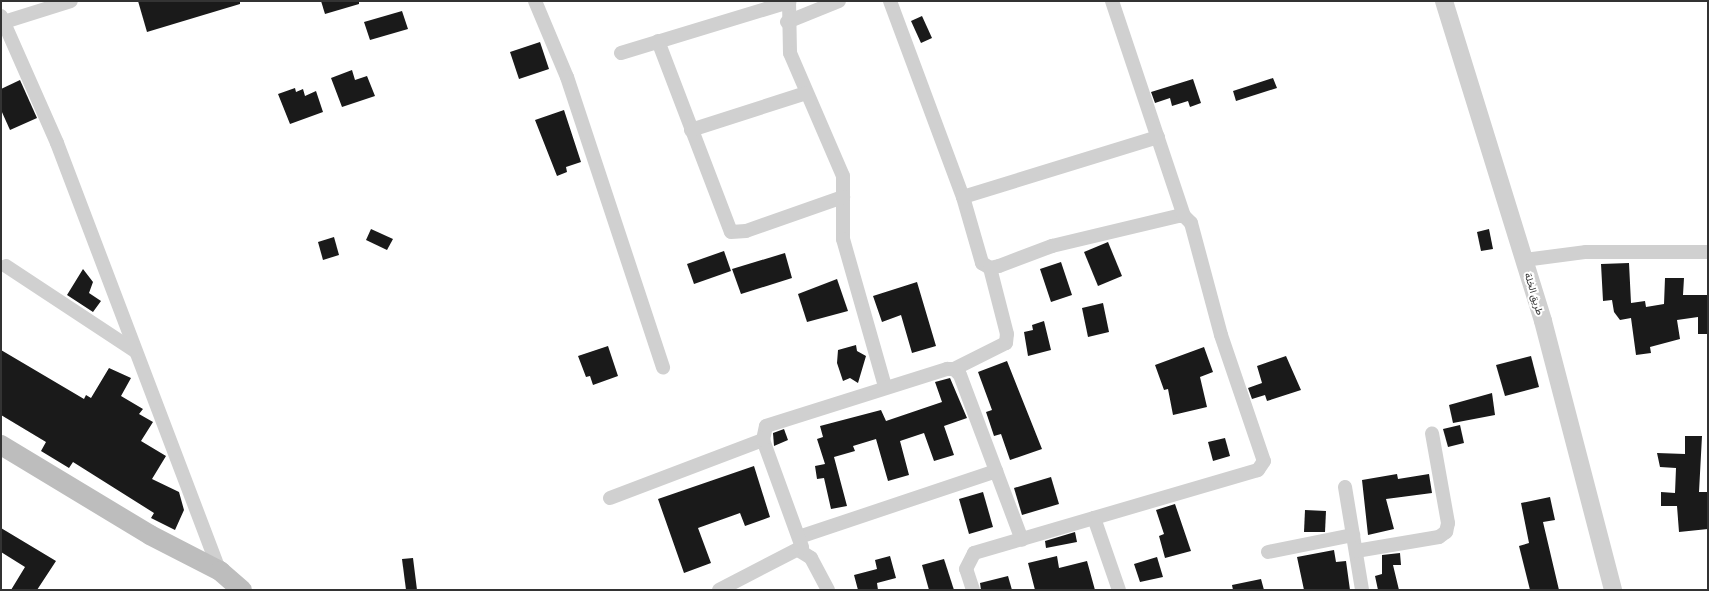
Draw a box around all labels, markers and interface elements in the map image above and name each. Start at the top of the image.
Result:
street label: طريق الخلة [1522,271,1546,317]

